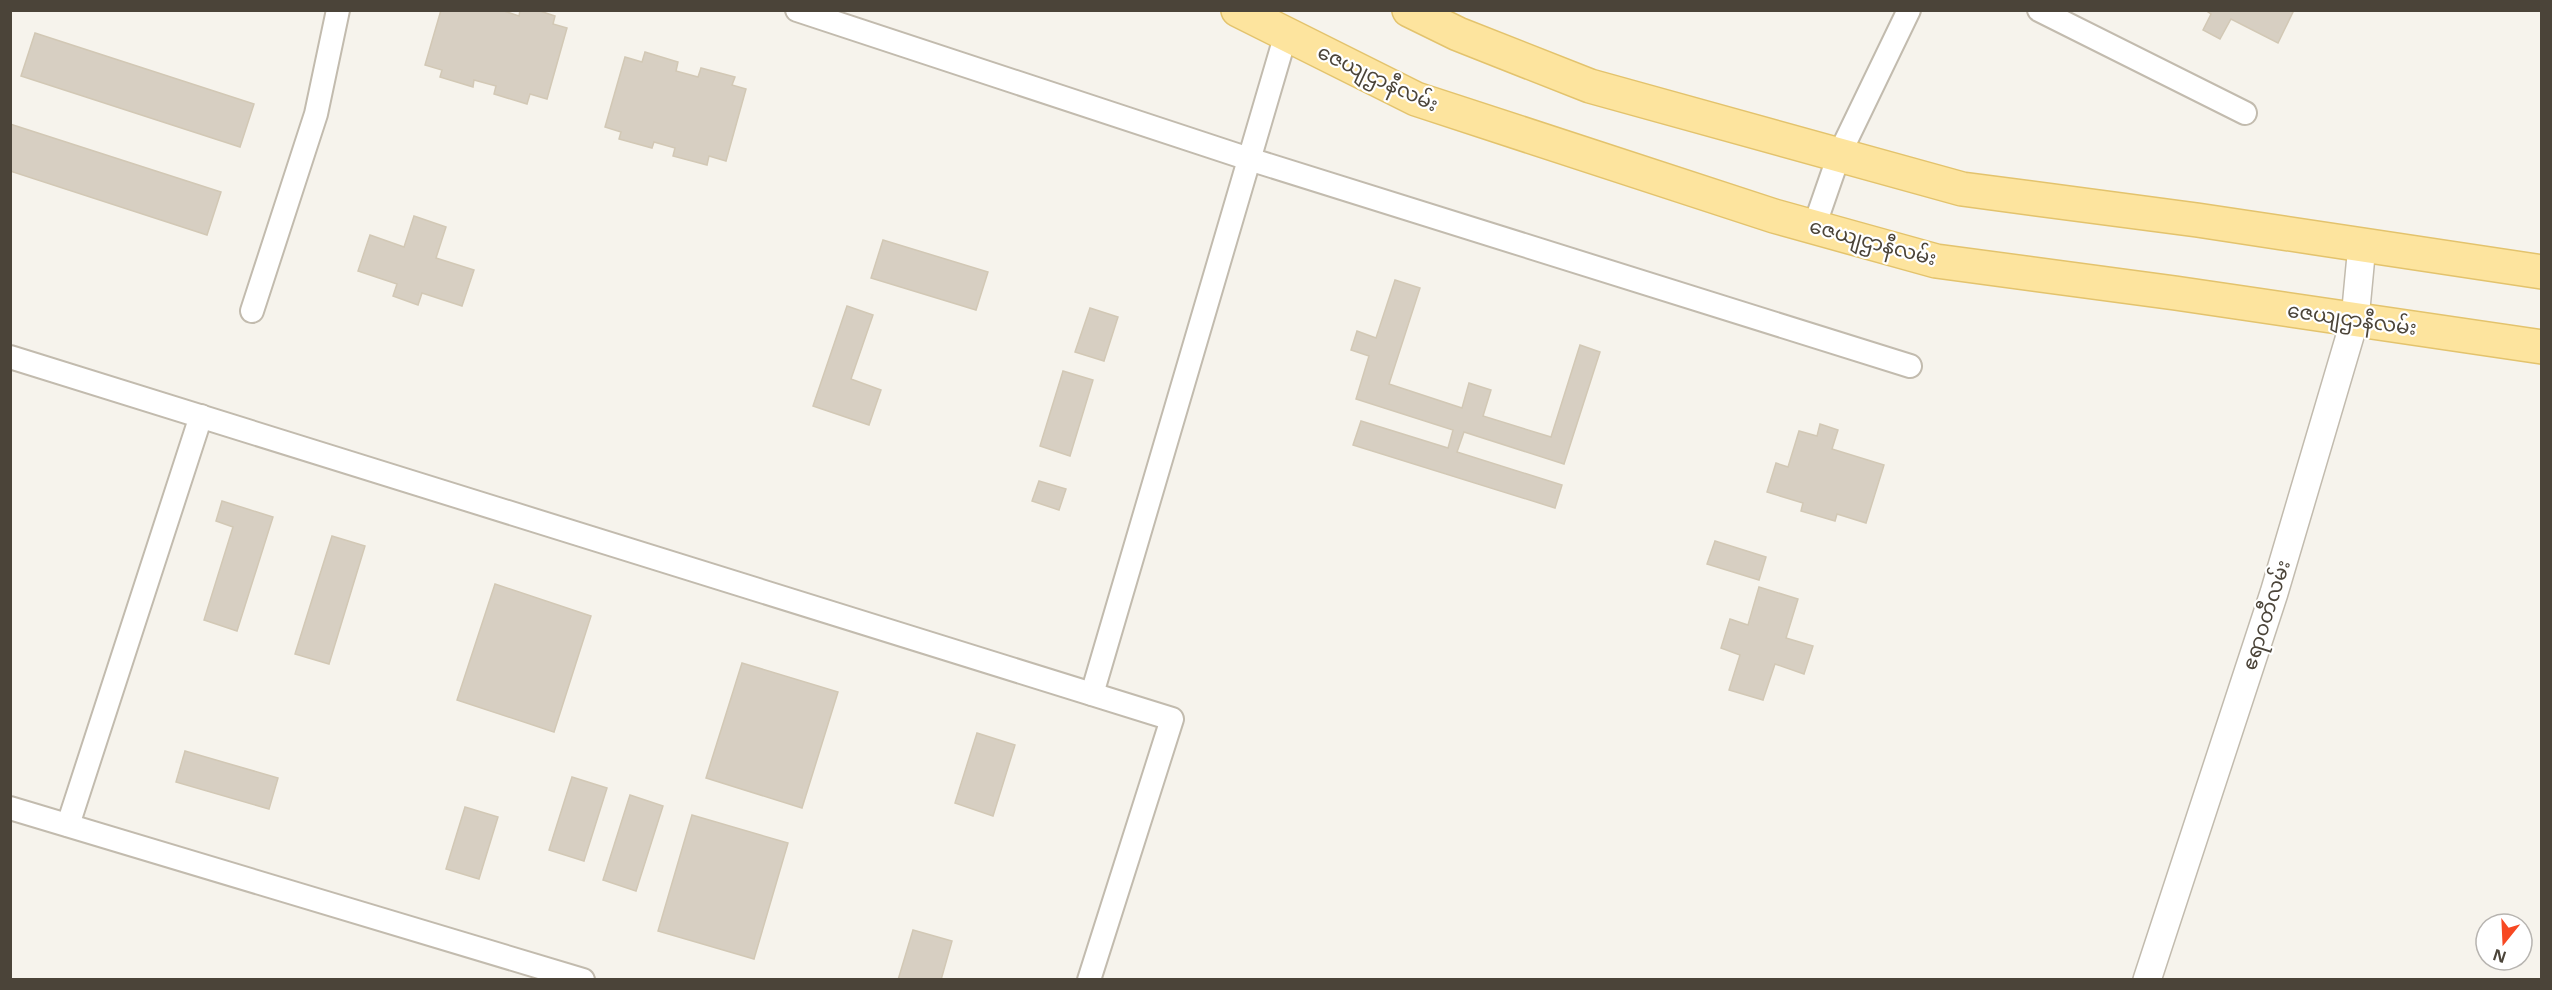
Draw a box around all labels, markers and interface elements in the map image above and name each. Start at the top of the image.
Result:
street label: ဇေယျဌာနီလမ်း [1312,38,1443,120]
street label: ဇေယျဌာနီလမ်း [1806,212,1940,274]
street label: ဇေယျဌာနီလမ်း [2285,296,2418,344]
street label: ဧရာဝတီလမ်း [2235,556,2299,674]
north arrow [2474,912,2534,972]
text: N [2490,944,2509,969]

